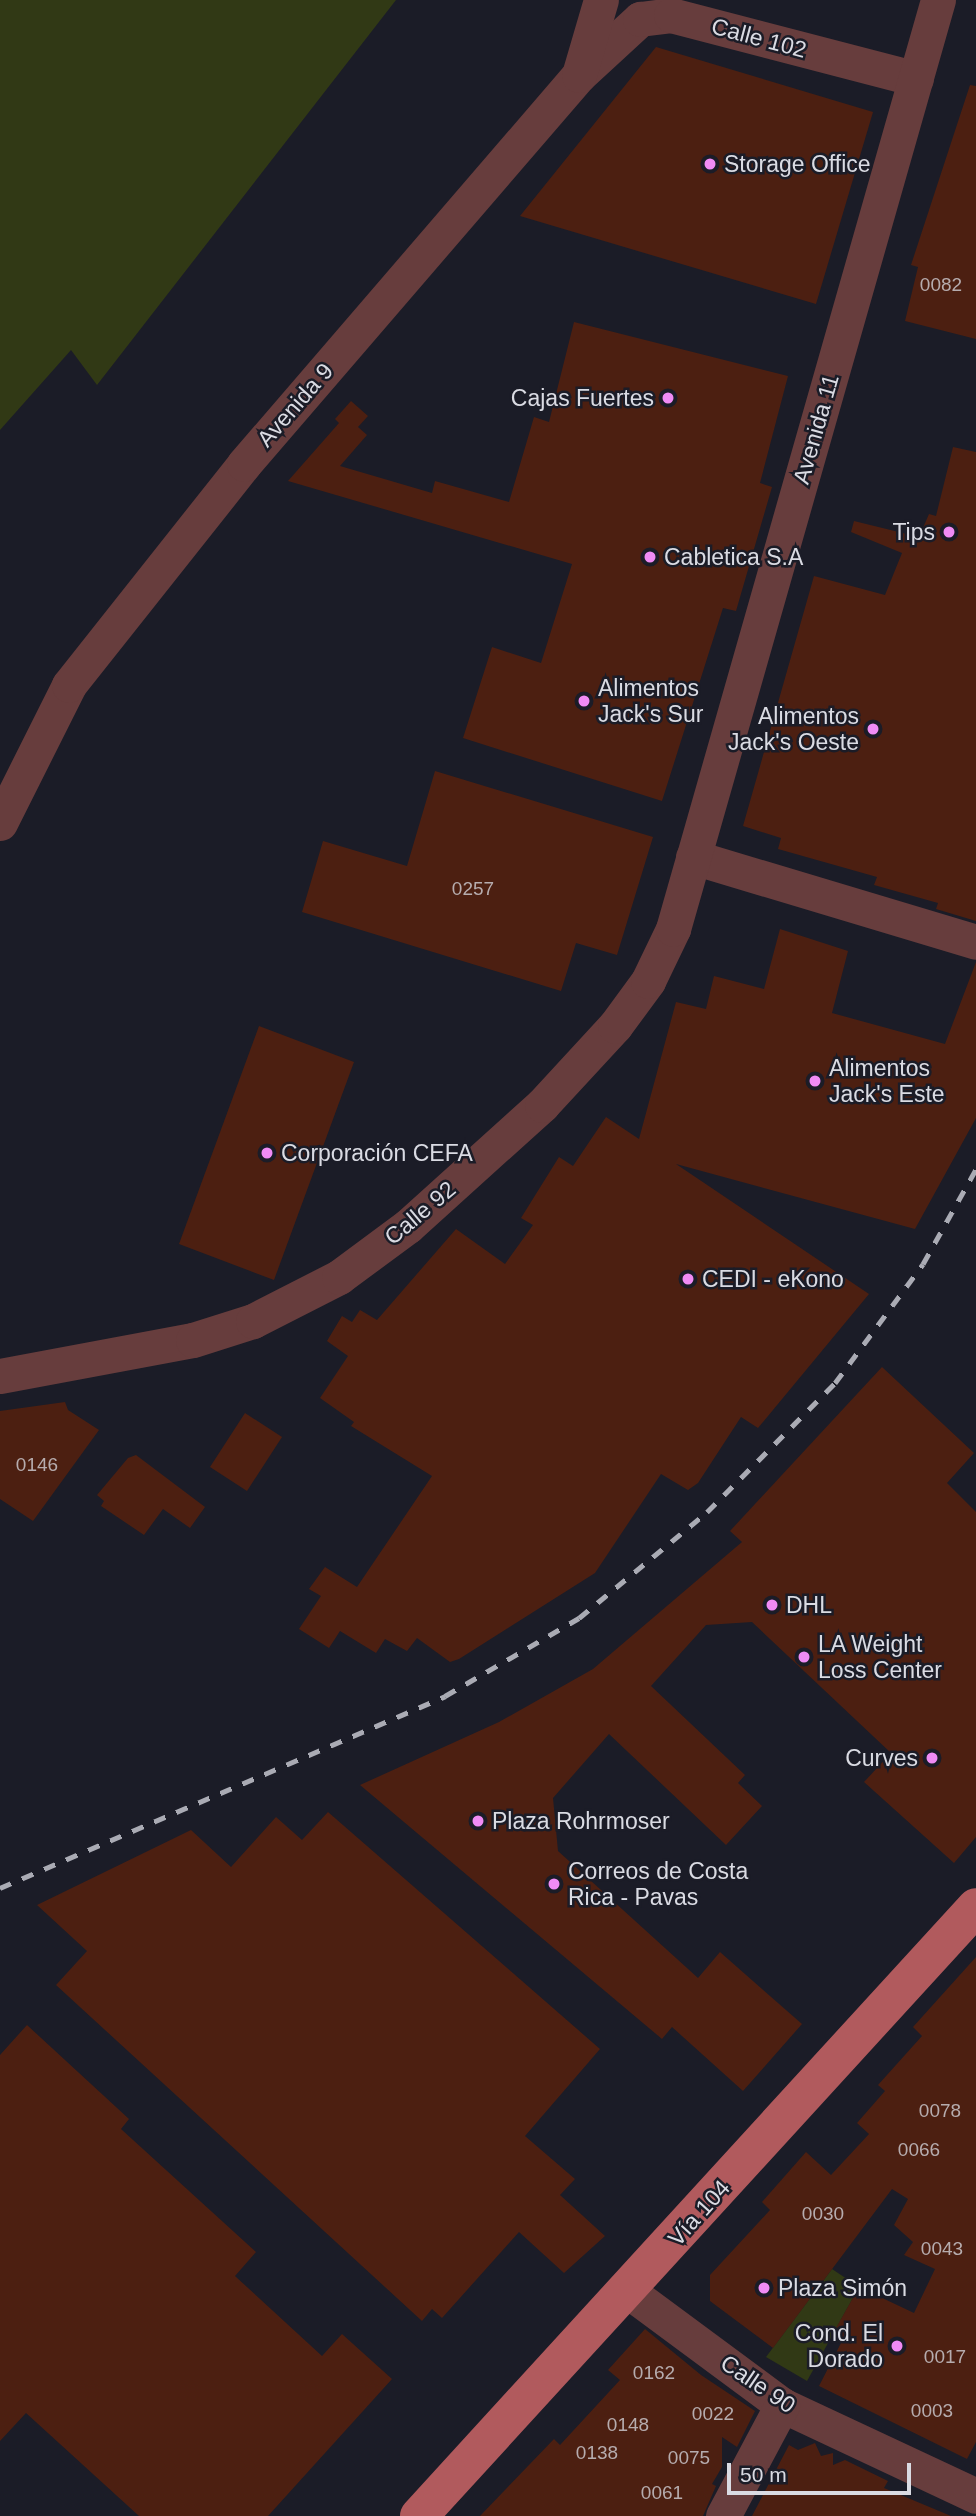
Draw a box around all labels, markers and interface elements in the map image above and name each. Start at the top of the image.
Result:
street label: Calle 102 [708,12,810,64]
place label: Storage Office [724,150,871,178]
marker: Storage Office [702,156,718,172]
house number: 0082 [920,274,962,296]
street label: Avenida 9 [251,358,339,452]
street label: Avenida 11 [787,371,845,487]
place label: Cajas Fuertes [511,384,654,412]
marker: Cajas Fuertes [660,390,676,406]
place label: Tips [892,518,935,546]
marker: Tips [941,524,957,540]
place label: Cabletica S.A [664,543,803,571]
marker: Cabletica S.A [642,549,658,565]
place label: Alimentos Jack's Sur [598,674,703,728]
marker: Alimentos Jack's Sur [576,693,592,709]
place label: Alimentos Jack's Oeste [728,702,859,756]
marker: Alimentos Jack's Oeste [865,721,881,737]
house number: 0257 [452,878,494,900]
place label: Alimentos Jack's Este [829,1054,945,1108]
marker: Alimentos Jack's Este [807,1073,823,1089]
place label: Corporación CEFA [281,1139,473,1167]
marker: Corporación CEFA [259,1145,275,1161]
street label: Calle 92 [379,1175,461,1251]
place label: CEDI - eKono [702,1265,844,1293]
marker: CEDI - eKono [680,1271,696,1287]
house number: 0146 [16,1454,58,1476]
place label: DHL [786,1591,832,1619]
marker: DHL [764,1597,780,1613]
place label: LA Weight Loss Center [818,1630,942,1684]
marker: LA Weight Loss Center [796,1649,812,1665]
place label: Curves [845,1744,918,1772]
marker: Curves [924,1750,940,1766]
place label: Plaza Rohrmoser [492,1807,670,1835]
marker: Plaza Rohrmoser [470,1813,486,1829]
place label: Correos de Costa Rica - Pavas [568,1857,748,1911]
marker: Correos de Costa Rica - Pavas [546,1876,562,1892]
house number: 0078 [919,2100,961,2122]
house number: 0066 [898,2139,940,2161]
street label: Vía 104 [662,2174,736,2252]
house number: 0030 [802,2203,844,2225]
house number: 0043 [921,2238,963,2260]
place label: Plaza Simón [778,2274,907,2302]
marker: Plaza Simón [756,2280,772,2296]
place label: Cond. El Dorado [795,2319,883,2373]
marker: Cond. El Dorado [889,2338,905,2354]
house number: 0017 [924,2346,966,2368]
street label: Calle 90 [715,2349,801,2419]
house number: 0162 [633,2362,675,2384]
house number: 0003 [911,2400,953,2422]
house number: 0022 [692,2403,734,2425]
house number: 0148 [607,2414,649,2436]
house number: 0138 [576,2442,618,2464]
house number: 0075 [668,2447,710,2469]
scale bar [731,2450,915,2494]
text: 50 m [740,2463,787,2486]
house number: 0061 [641,2482,683,2504]

